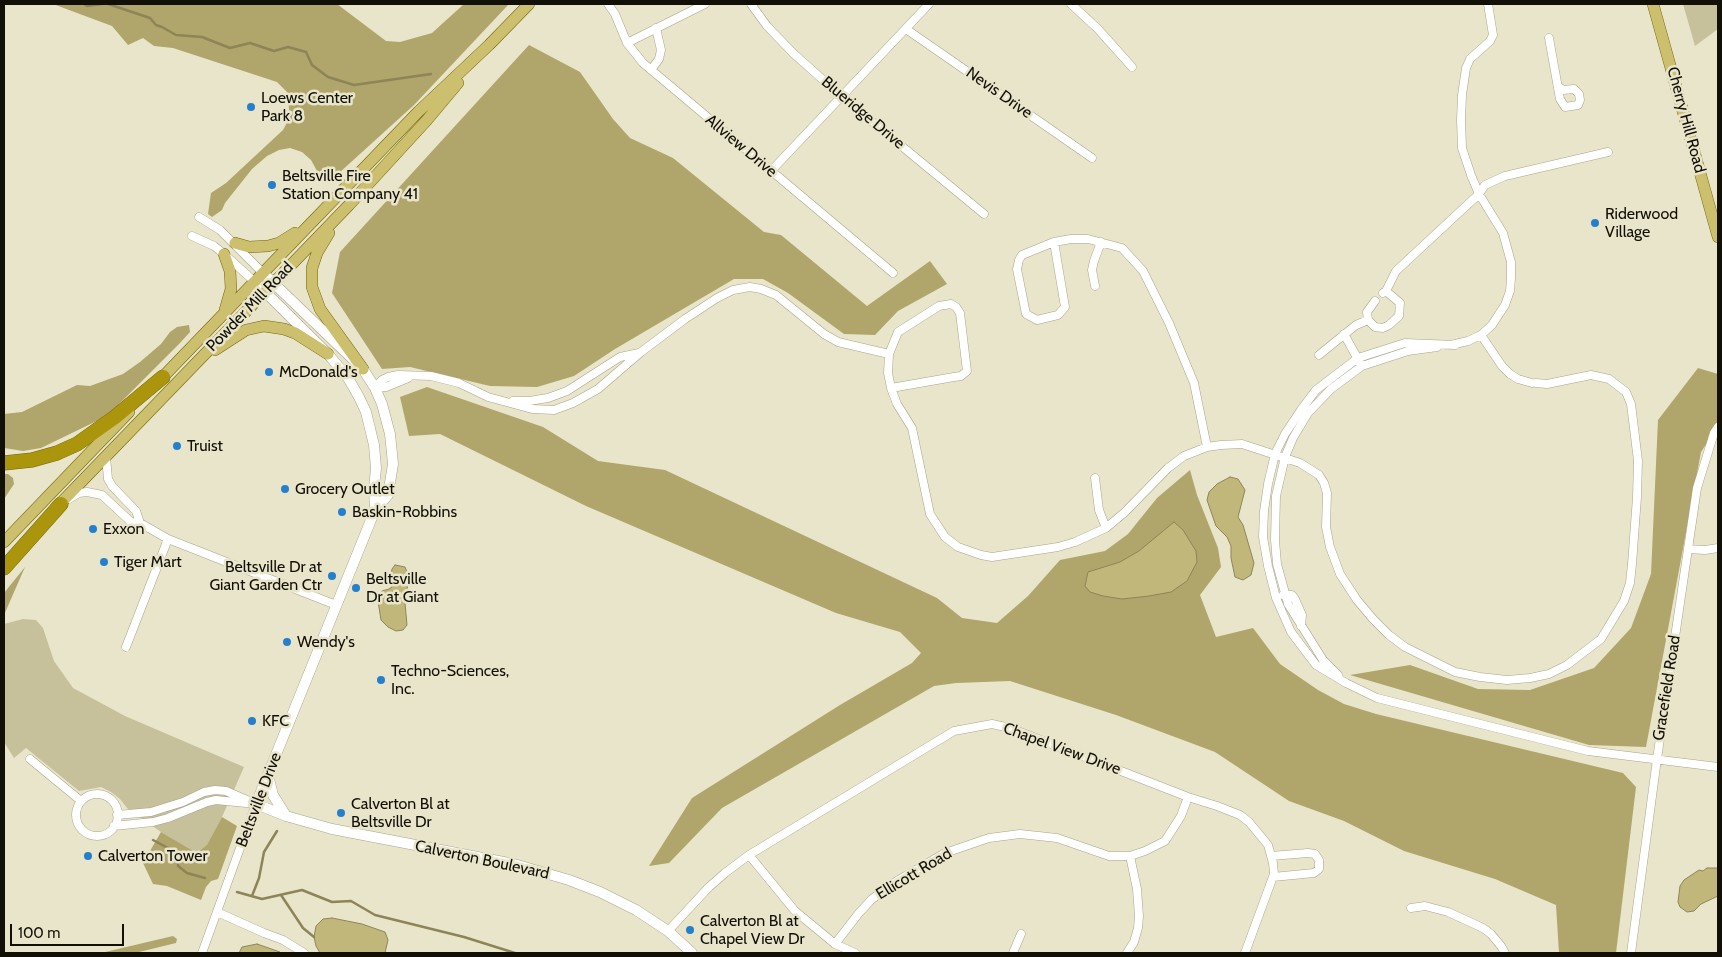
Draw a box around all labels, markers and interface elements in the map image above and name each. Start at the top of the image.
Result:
street label: Nevis Drive [962,63,1036,123]
street label: Cherry Hill Road [1663,65,1709,175]
street label: Blueridge Drive [817,73,909,153]
place label: Loews Center Park 8 [261,88,353,126]
marker: Loews Center Park 8 [245,101,257,113]
street label: Allview Drive [701,110,781,182]
place label: Beltsville Fire Station Company 41 [282,166,418,204]
marker: Beltsville Fire Station Company 41 [266,179,278,191]
place label: Riderwood Village [1605,204,1678,242]
marker: Riderwood Village [1589,217,1601,229]
street label: Powder Mill Road [202,258,298,356]
place label: McDonald's [279,362,358,382]
marker: McDonald's [263,366,275,378]
place label: Truist [187,436,223,456]
marker: Truist [171,440,183,452]
place label: Grocery Outlet [295,479,395,499]
marker: Grocery Outlet [279,483,291,495]
place label: Baskin-Robbins [352,502,457,522]
marker: Baskin-Robbins [336,506,348,518]
place label: Exxon [103,519,144,539]
marker: Exxon [87,523,99,535]
place label: Tiger Mart [114,552,182,572]
marker: Tiger Mart [98,556,110,568]
place label: Beltsville Dr at Giant Garden Ctr [209,557,322,595]
place label: Beltsville Dr at Giant [366,569,439,607]
marker: Beltsville Dr at Giant Garden Ctr [326,570,338,582]
marker: Beltsville Dr at Giant [350,582,362,594]
place label: Wendy's [297,632,355,652]
street label: Gracefield Road [1649,634,1685,742]
marker: Wendy's [281,636,293,648]
place label: Techno-Sciences, Inc. [391,661,509,699]
marker: Techno-Sciences, Inc. [375,674,387,686]
place label: KFC [262,711,289,731]
marker: KFC [246,715,258,727]
street label: Chapel View Drive [1001,719,1123,779]
street label: Beltsville Drive [232,750,286,850]
place label: Calverton Bl at Beltsville Dr [351,794,450,832]
marker: Calverton Bl at Beltsville Dr [335,807,347,819]
street label: Calverton Boulevard [413,836,551,884]
street label: Ellicott Road [873,844,955,904]
place label: Calverton Tower [98,846,208,866]
marker: Calverton Tower [82,850,94,862]
place label: Calverton Bl at Chapel View Dr [700,911,805,949]
scale bar [12,914,126,946]
text: 100 m [18,924,60,942]
marker: Calverton Bl at Chapel View Dr [684,924,696,936]

